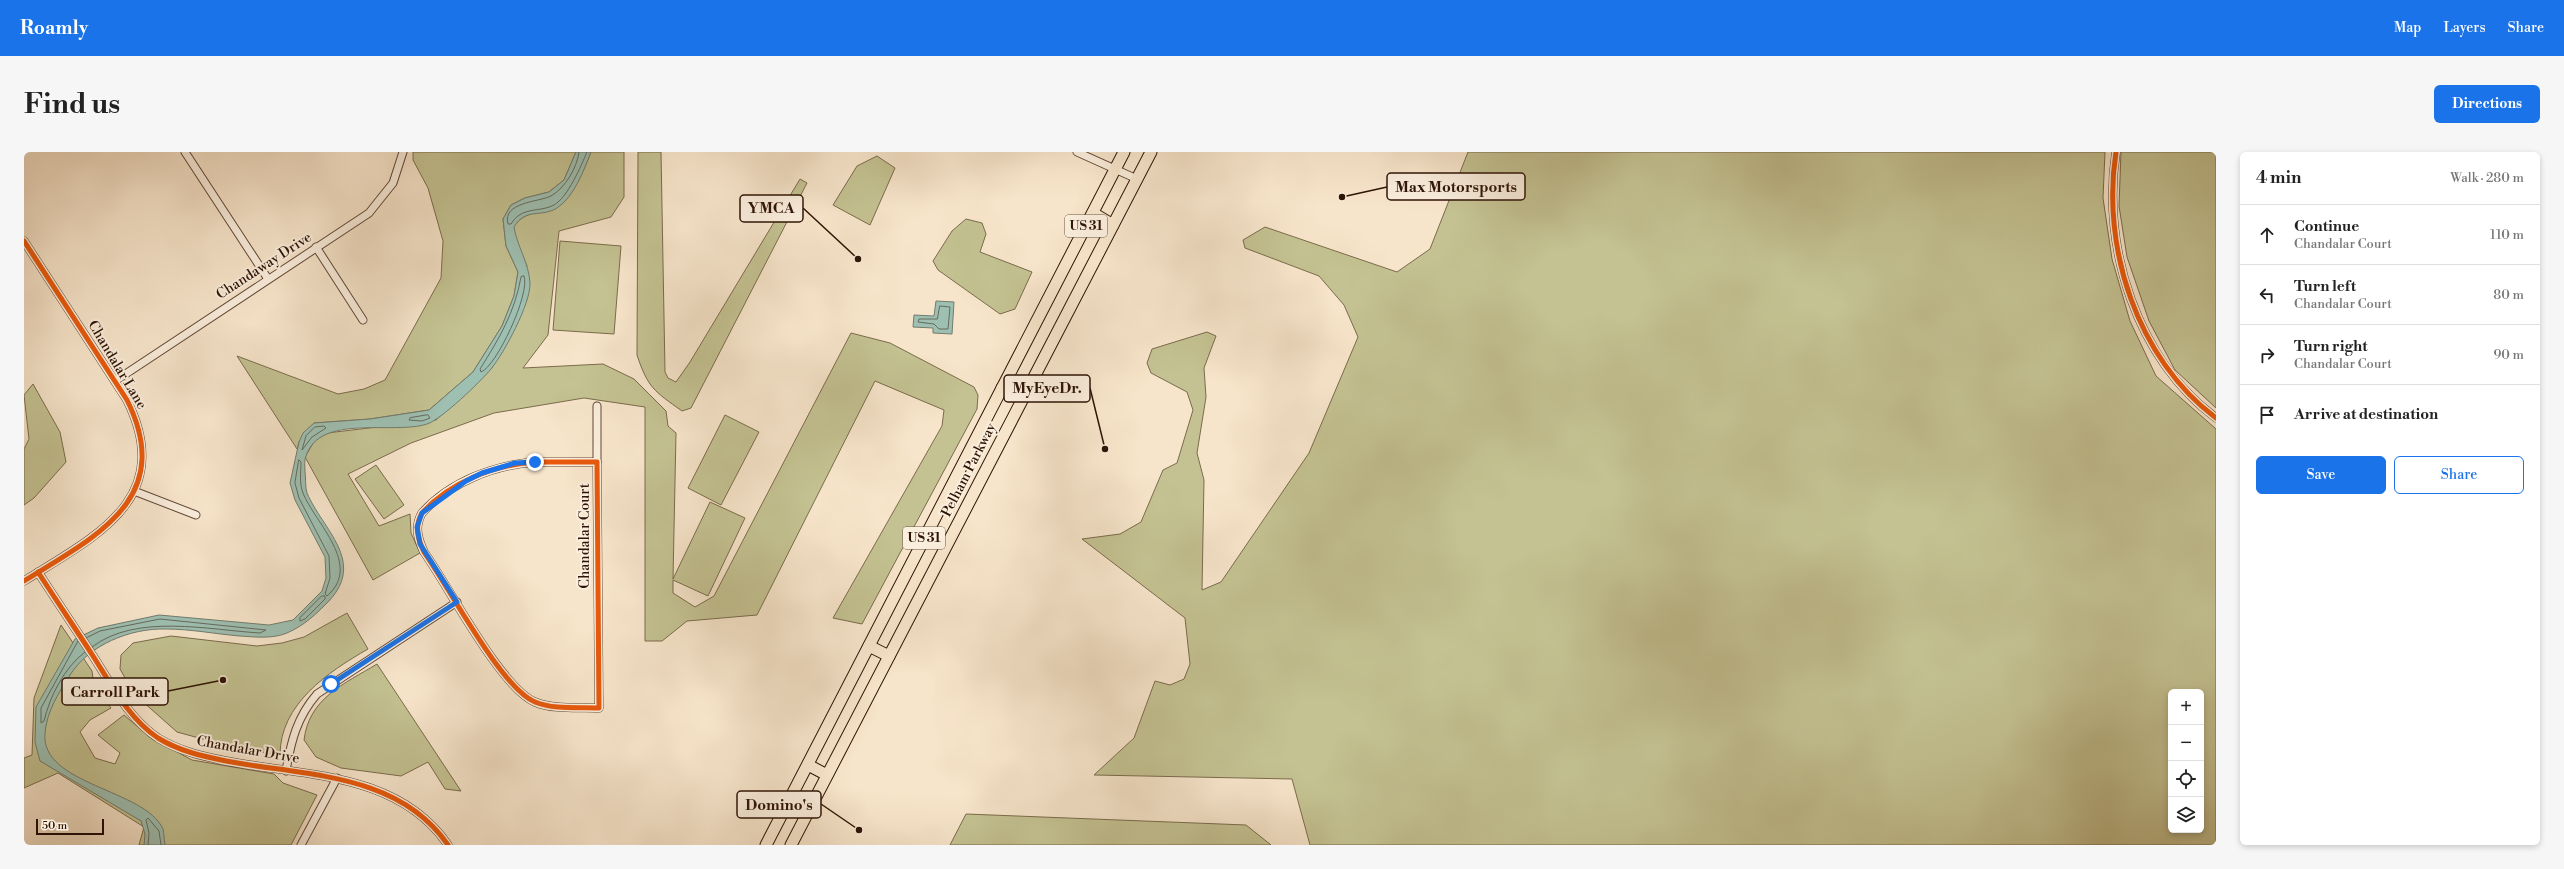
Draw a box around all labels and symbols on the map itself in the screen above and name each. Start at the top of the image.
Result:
callout: Max Motorsports [1387,173,1525,200]
text: Max Motorsports [1395,178,1517,197]
callout: YMCA [740,195,803,222]
text: YMCA [747,199,795,218]
road number: US 31 [1065,215,1107,237]
street label: Chandaway Drive [213,228,315,304]
street label: Chandalar Lane [83,317,151,413]
callout: MyEyeDr. [1004,375,1090,402]
text: MyEyeDr. [1012,379,1082,398]
street label: Pelham Parkway [938,420,1001,520]
route end [526,453,544,471]
street label: Chandalar Court [576,483,594,589]
road number: US 31 [903,527,945,549]
route start [322,675,340,693]
callout: Carroll Park [62,678,168,705]
text: Carroll Park [70,683,161,702]
street label: Chandalar Drive [195,732,301,768]
callout: Domino's [737,791,821,818]
text: Domino's [745,796,813,815]
scale bar [36,817,104,836]

